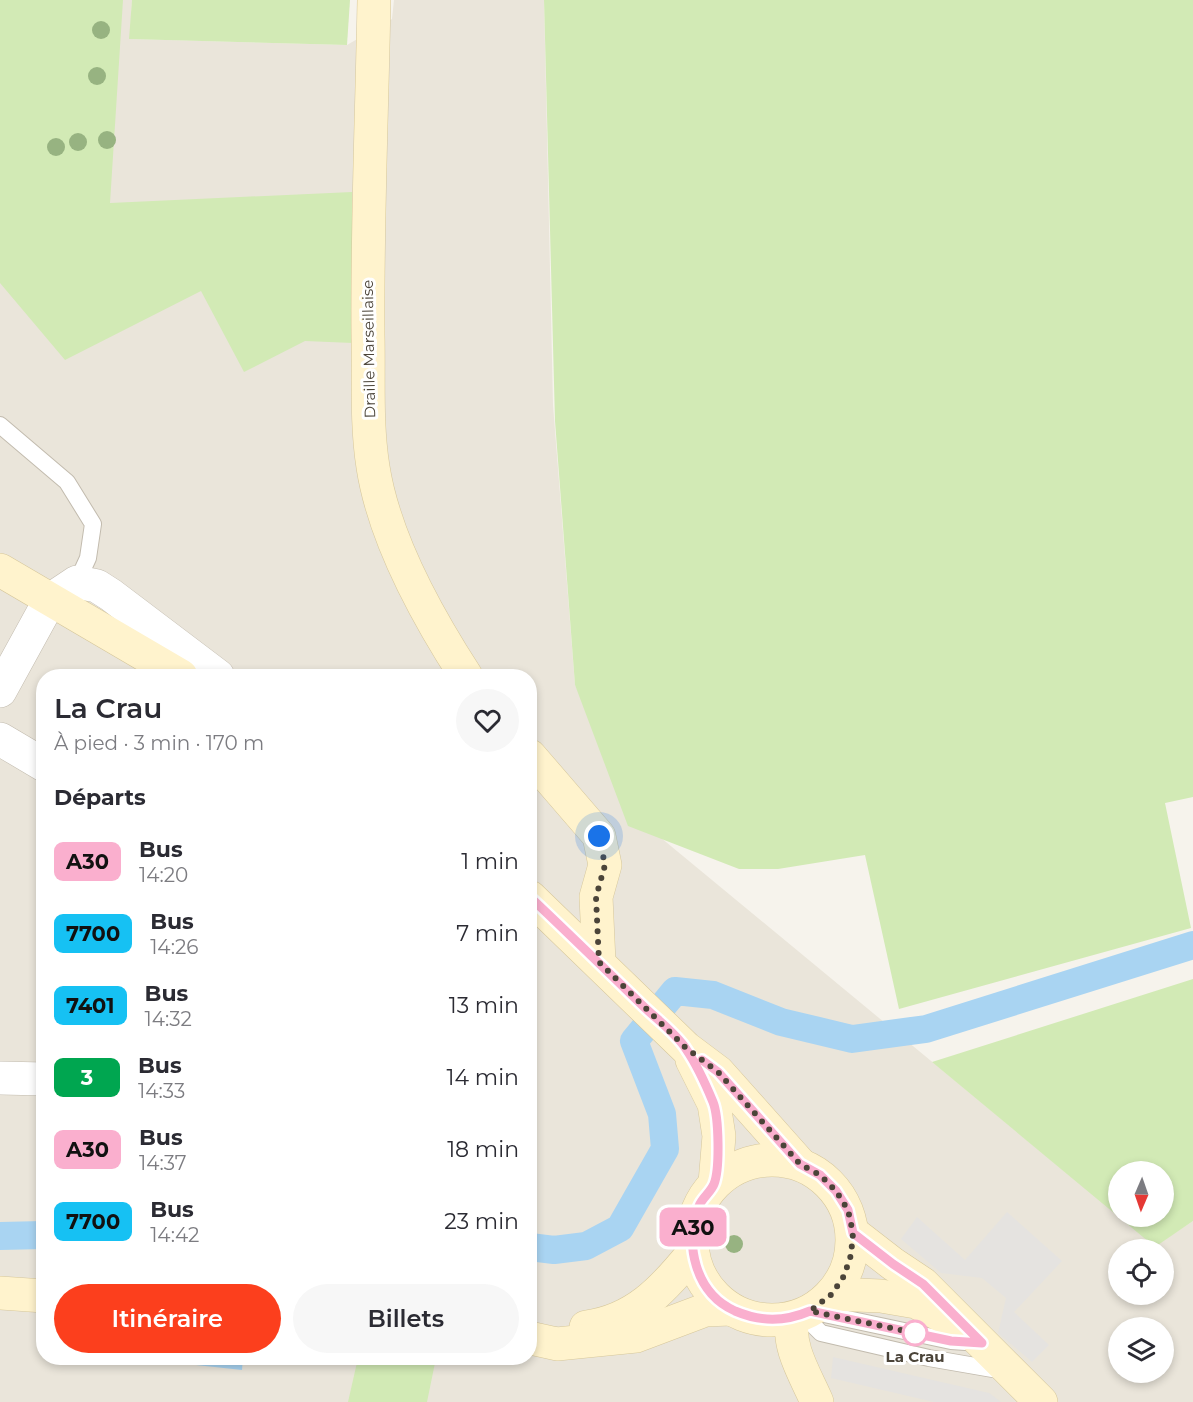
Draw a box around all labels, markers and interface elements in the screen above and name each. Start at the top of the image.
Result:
street label: Draille Marseillaise [358,280,379,418]
button: heart [456,689,519,752]
text: La Crau [54,691,162,725]
text: À pied · 3 min · 170 m [54,731,264,755]
text: Départs [54,784,146,811]
your location [584,821,614,851]
text: Bus [139,836,183,863]
text: 1 min [461,848,519,875]
text: A30 [66,849,109,874]
text: 14:20 [139,863,188,887]
text: Bus [150,908,194,935]
text: 7 min [456,920,519,947]
text: 7700 [66,921,120,946]
text: 14:26 [150,935,198,959]
text: Bus [145,980,188,1007]
text: 13 min [449,992,519,1019]
text: 7401 [66,993,115,1018]
text: 14:32 [145,1007,192,1031]
text: Bus [138,1052,182,1079]
text: 14 min [447,1064,519,1091]
text: 3 [81,1065,93,1090]
text: 14:33 [138,1079,185,1103]
text: Bus [139,1124,183,1151]
text: 18 min [447,1136,519,1163]
text: A30 [66,1137,109,1162]
text: 14:37 [139,1151,187,1175]
north arrow [1108,1161,1174,1227]
map controls [1108,1161,1174,1383]
text: Bus [150,1196,194,1223]
text: 23 min [444,1208,519,1235]
line badge: A30 [658,1208,728,1246]
text: 7700 [66,1209,120,1234]
text: A30 [672,1215,715,1240]
text: 14:42 [150,1223,199,1247]
button: locate [1108,1239,1174,1305]
button: Itinéraire [54,1284,281,1353]
button: Billets [293,1284,519,1353]
button: layers [1108,1317,1174,1383]
marker: La Crau [902,1320,928,1346]
place label: La Crau [886,1347,944,1366]

